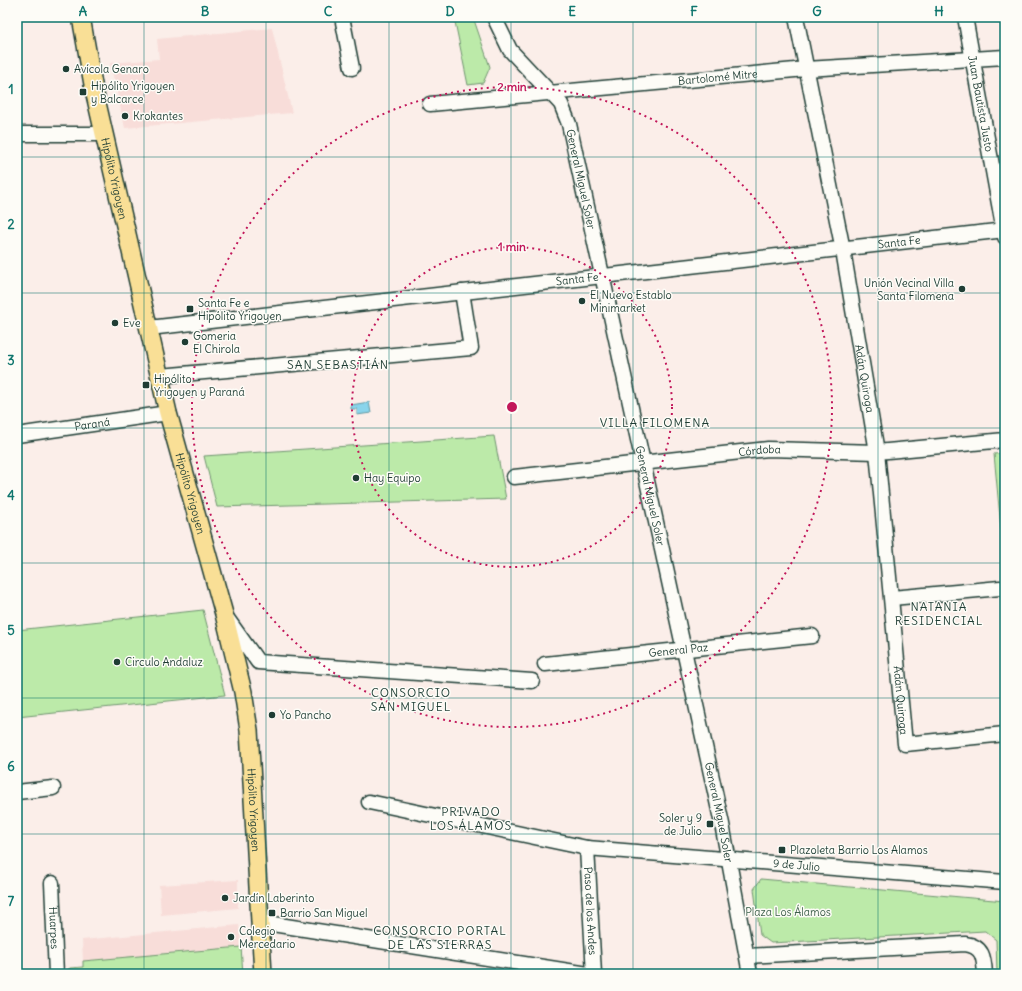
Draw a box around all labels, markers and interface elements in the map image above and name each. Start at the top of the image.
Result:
text: A [79,3,88,20]
text: B [201,3,210,20]
text: C [324,3,333,20]
text: D [445,3,455,20]
text: E [568,3,576,20]
text: F [690,3,698,20]
text: G [812,3,822,20]
text: H [934,3,944,20]
street label: Juan Bautista Justo [965,54,996,153]
place label: Avícola Genaro [74,62,149,76]
marker: Avícola Genaro [61,64,71,74]
street label: Bartolomé Mitre [677,67,758,88]
place label: Hipólito Yrigoyen y Balcarce [91,79,175,106]
text: 2 min [497,79,527,94]
text: 1 [8,81,14,98]
marker: Hipólito Yrigoyen y Balcarce [78,87,88,97]
place label: Krokantes [133,109,183,123]
marker: Krokantes [120,111,130,121]
street label: General Miguel Soler [563,128,599,231]
street label: Hipólito Yrigoyen [98,136,130,221]
text: 2 [7,216,15,233]
street label: Santa Fe [877,233,921,252]
text: 1 min [498,239,526,254]
street label: Santa Fe [555,270,599,288]
place label: Unión Vecinal Villa Santa Filomena [864,276,954,303]
marker: Unión Vecinal Villa Santa Filomena [957,284,967,294]
place label: El Nuevo Establo Minimarket [590,288,672,315]
place label: Santa Fe e Hipólito Yrigoyen [198,296,282,323]
marker: El Nuevo Establo Minimarket [577,296,587,306]
marker: Santa Fe e Hipólito Yrigoyen [185,304,195,314]
place label: Eve [123,316,141,330]
marker: Eve [110,318,120,328]
place label: Gomeria El Chirola [193,329,240,356]
marker: Gomeria El Chirola [180,337,190,347]
street label: Adán Quiroga [852,343,877,414]
text: 3 [7,352,15,369]
district label: SAN SEBASTIÁN [287,357,389,372]
place label: Hipólito Yrigoyen y Paraná [154,372,245,399]
marker: Hipólito Yrigoyen y Paraná [141,380,151,390]
centre of rings [505,400,519,414]
street label: Paraná [73,415,111,434]
district label: VILLA FILOMENA [600,415,710,430]
street label: Córdoba [738,442,781,459]
street label: General Miguel Soler [633,444,668,548]
street label: Hipólito Yrigoyen [172,451,208,536]
place label: Hay Equipo [364,471,421,485]
marker: Hay Equipo [351,473,361,483]
text: 4 [7,487,15,504]
district label: NATANIA RESIDENCIAL [895,599,983,628]
text: 5 [7,622,15,639]
street label: General Paz [648,640,709,660]
place label: Circulo Andaluz [125,655,203,669]
marker: Circulo Andaluz [112,657,122,667]
street label: Adán Quiroga [891,665,911,735]
district label: CONSORCIO SAN MIGUEL [371,685,451,714]
place label: Yo Pancho [280,708,331,722]
marker: Yo Pancho [267,710,277,720]
text: 6 [7,758,15,775]
street label: General Miguel Soler [702,761,736,864]
street label: Hipólito Yrigoyen [244,768,263,852]
district label: PRIVADO LOS ÁLAMOS [430,804,512,833]
place label: Soler y 9 de Julio [659,811,702,838]
marker: Soler y 9 de Julio [705,819,715,829]
place label: Plazoleta Barrio Los Alamos [790,843,928,857]
marker: Plazoleta Barrio Los Alamos [777,845,787,855]
street label: 9 de Julio [772,856,821,874]
street label: Paso de los Andes [581,866,600,956]
place label: Jardín Laberinto [233,891,314,905]
text: 7 [8,893,15,910]
marker: Jardín Laberinto [220,893,230,903]
park label: Plaza Los Álamos [745,904,831,919]
place label: Barrio San Miguel [280,906,367,920]
street label: Huarpes [46,907,62,949]
marker: Barrio San Miguel [267,908,277,918]
district label: CONSORCIO PORTAL DE LAS SIERRAS [373,923,507,952]
place label: Colegio Mercedario [239,924,295,951]
marker: Colegio Mercedario [226,932,236,942]

